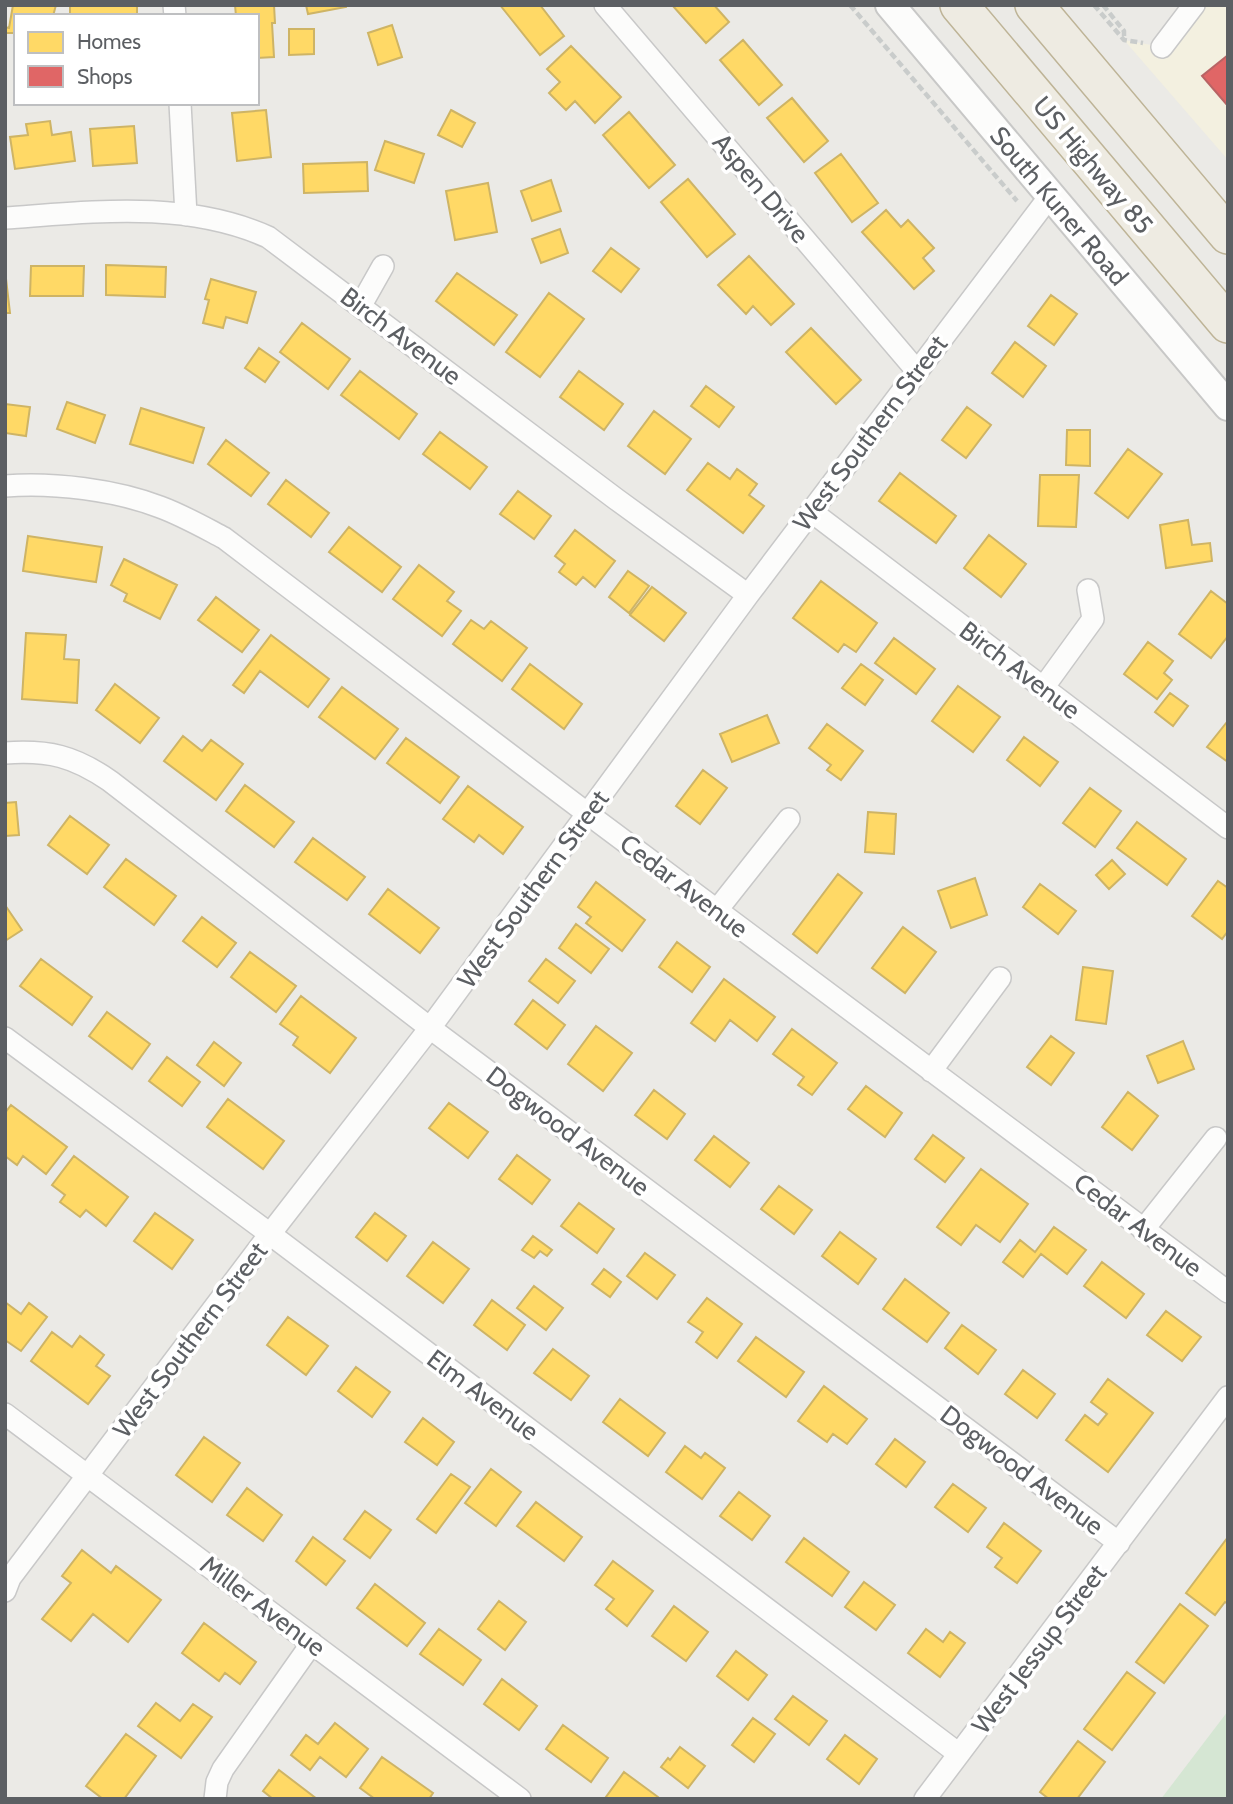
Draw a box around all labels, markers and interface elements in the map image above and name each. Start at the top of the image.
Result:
legend [14,14,259,105]
text: Homes [77,29,141,54]
text: Shops [77,64,133,89]
street label: US Highway 85 [1026,90,1160,240]
street label: South Kuner Road [983,120,1135,292]
street label: Aspen Drive [706,127,816,249]
street label: Birch Avenue [334,280,468,392]
street label: West Southern Street [786,329,954,537]
street label: Birch Avenue [953,614,1087,726]
street label: West Southern Street [450,784,616,994]
street label: Cedar Avenue [614,827,754,945]
street label: Dogwood Avenue [480,1059,656,1203]
street label: Cedar Avenue [1068,1166,1208,1284]
street label: West Southern Street [106,1236,274,1444]
street label: Elm Avenue [421,1343,545,1447]
street label: Dogwood Avenue [934,1398,1110,1542]
street label: Miller Avenue [194,1549,332,1663]
street label: West Jessup Street [965,1558,1113,1740]

